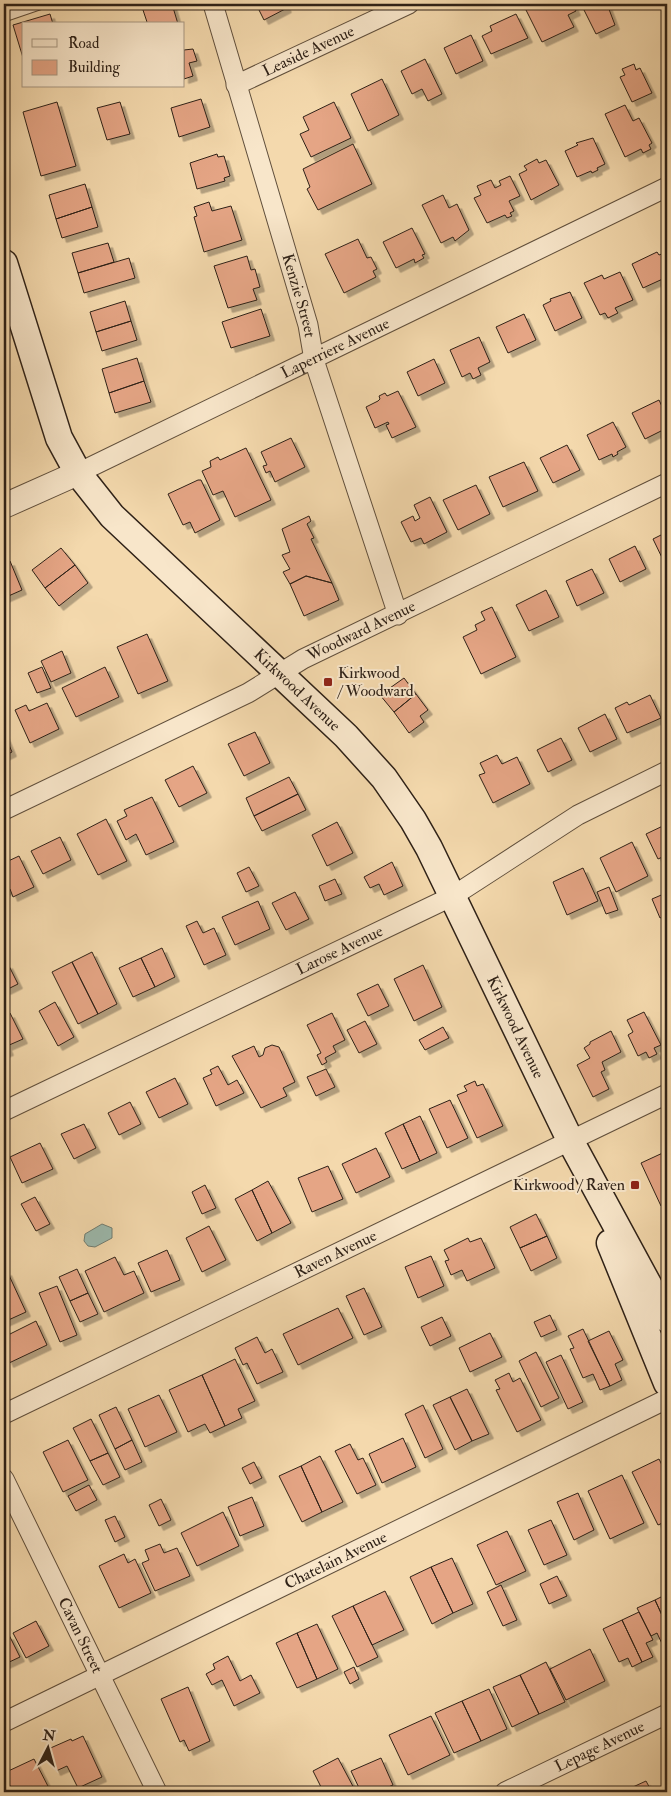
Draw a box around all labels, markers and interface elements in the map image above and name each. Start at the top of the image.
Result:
street label: Leaside Avenue [259,21,358,81]
legend [22,22,185,88]
text: Road [68,34,100,53]
text: Building [68,58,120,77]
street label: Kenzie Street [277,251,320,339]
street label: Laperriere Avenue [278,313,393,383]
street label: Woodward Avenue [303,596,419,666]
street label: Kirkwood Avenue [249,644,345,736]
place label: Kirkwood / Woodward [337,663,414,701]
marker: Kirkwood / Woodward [322,676,334,688]
street label: Larose Avenue [293,921,386,980]
street label: Kirkwood Avenue [482,972,549,1082]
place label: Kirkwood / Raven [513,1175,625,1195]
marker: Kirkwood / Raven [629,1179,641,1191]
street label: Raven Avenue [291,1226,380,1282]
street label: Chatelain Avenue [281,1527,391,1594]
street label: Cavan Street [54,1594,107,1676]
street label: Lepage Avenue [551,1716,648,1777]
north arrow [22,1724,72,1774]
text: N [41,1726,57,1745]

